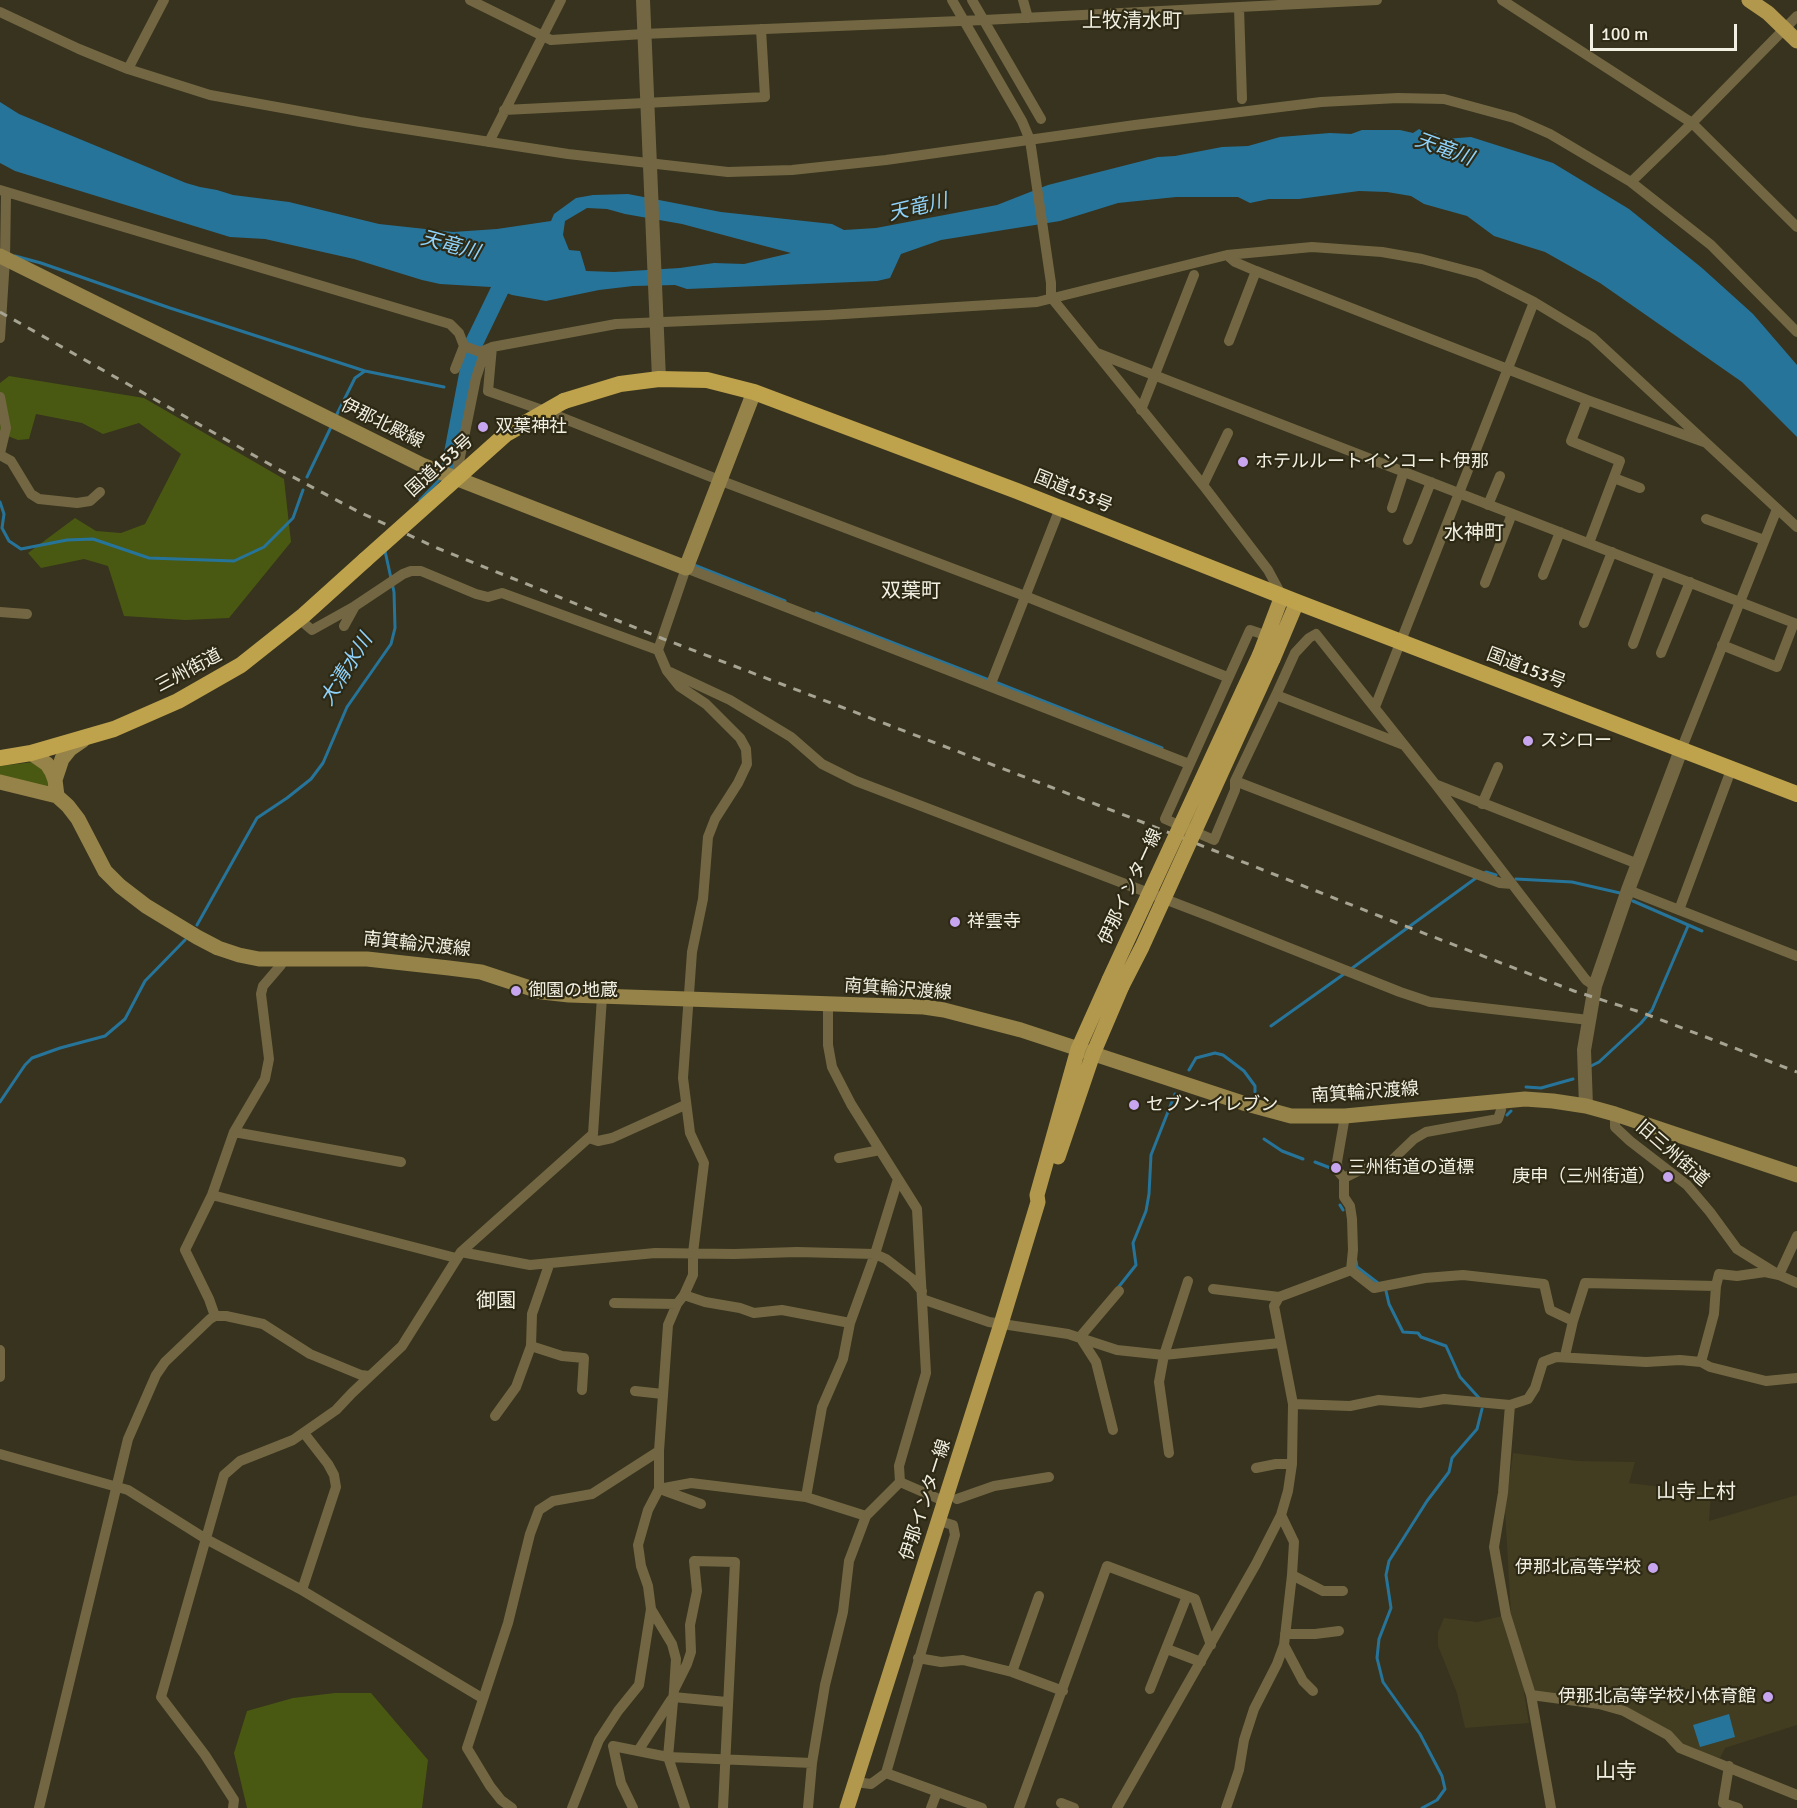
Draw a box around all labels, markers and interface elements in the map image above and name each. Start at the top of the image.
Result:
district label: 上牧清水町 [1082,10,1182,34]
scale bar [1593,12,1740,50]
text: 100 m [1601,23,1648,45]
water label: 天竜川 [1412,128,1476,172]
water label: 天竜川 [886,190,950,226]
water label: 天竜川 [418,227,482,265]
street label: 伊那北殿線 [337,395,427,453]
place label: 双葉神社 [495,416,567,438]
marker: 双葉神社 [476,420,490,434]
street label: 国道153号 [402,430,478,502]
place label: ホテルルートインコート伊那 [1255,451,1489,473]
marker: ホテルルートインコート伊那 [1236,455,1250,469]
street label: 国道153号 [1030,466,1116,518]
district label: 水神町 [1444,522,1504,546]
district label: 双葉町 [881,580,941,604]
water label: 大清水川 [316,630,378,710]
street label: 国道153号 [1483,644,1569,694]
street label: 三州街道 [152,645,226,697]
place label: スシロー [1540,730,1612,752]
marker: スシロー [1521,734,1535,748]
street label: 伊那インター線 [1095,825,1167,949]
place label: 祥雲寺 [967,911,1021,933]
marker: 祥雲寺 [948,915,962,929]
street label: 南箕輪沢渡線 [362,929,472,961]
street label: 南箕輪沢渡線 [843,975,953,1005]
place label: 御園の地蔵 [528,980,618,1002]
marker: 御園の地蔵 [509,984,523,998]
street label: 南箕輪沢渡線 [1310,1078,1420,1108]
place label: セブン-イレブン [1146,1094,1278,1116]
marker: セブン-イレブン [1127,1098,1141,1112]
street label: 旧三州街道 [1631,1116,1713,1192]
place label: 三州街道の道標 [1348,1157,1474,1179]
marker: 三州街道の道標 [1329,1161,1343,1175]
place label: 庚申（三州街道） [1512,1166,1656,1188]
marker: 庚申（三州街道） [1661,1170,1675,1184]
district label: 御園 [476,1290,516,1314]
street label: 伊那インター線 [896,1437,956,1563]
district label: 山寺上村 [1656,1481,1736,1505]
place label: 伊那北高等学校 [1515,1557,1641,1579]
marker: 伊那北高等学校 [1646,1561,1660,1575]
place label: 伊那北高等学校小体育館 [1558,1686,1756,1708]
marker: 伊那北高等学校小体育館 [1761,1690,1775,1704]
district label: 山寺 [1595,1759,1637,1785]

